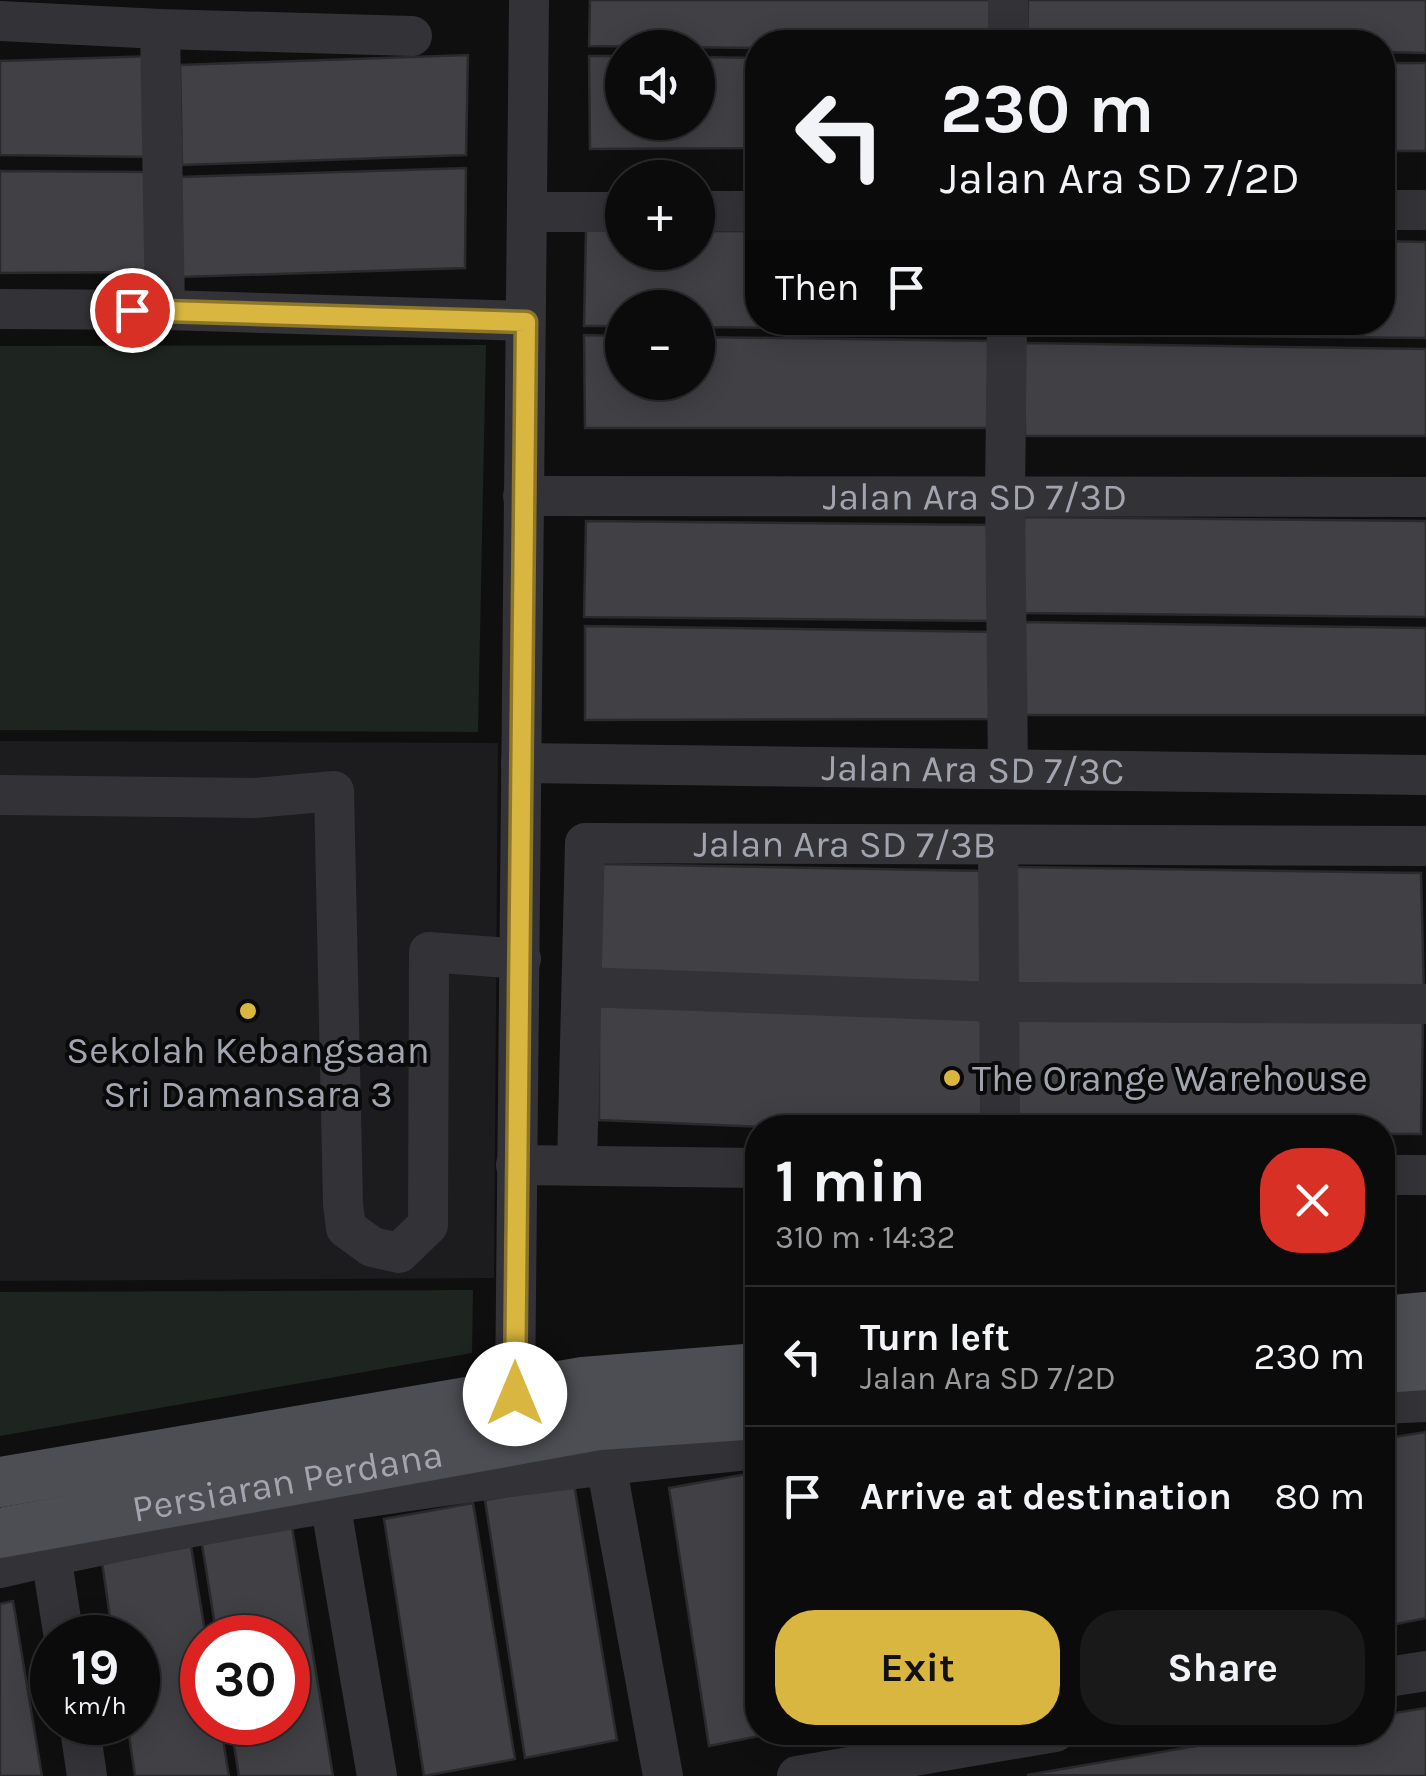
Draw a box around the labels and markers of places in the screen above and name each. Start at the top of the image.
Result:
pin [90,268,175,353]
marker: Sekolah Kebangsaan Sri Damansara 3 [237,1000,259,1022]
place label: Sekolah Kebangsaan Sri Damansara 3 [66,1028,430,1117]
place label: The Orange Warehouse [972,1056,1368,1101]
marker: The Orange Warehouse [941,1067,963,1089]

